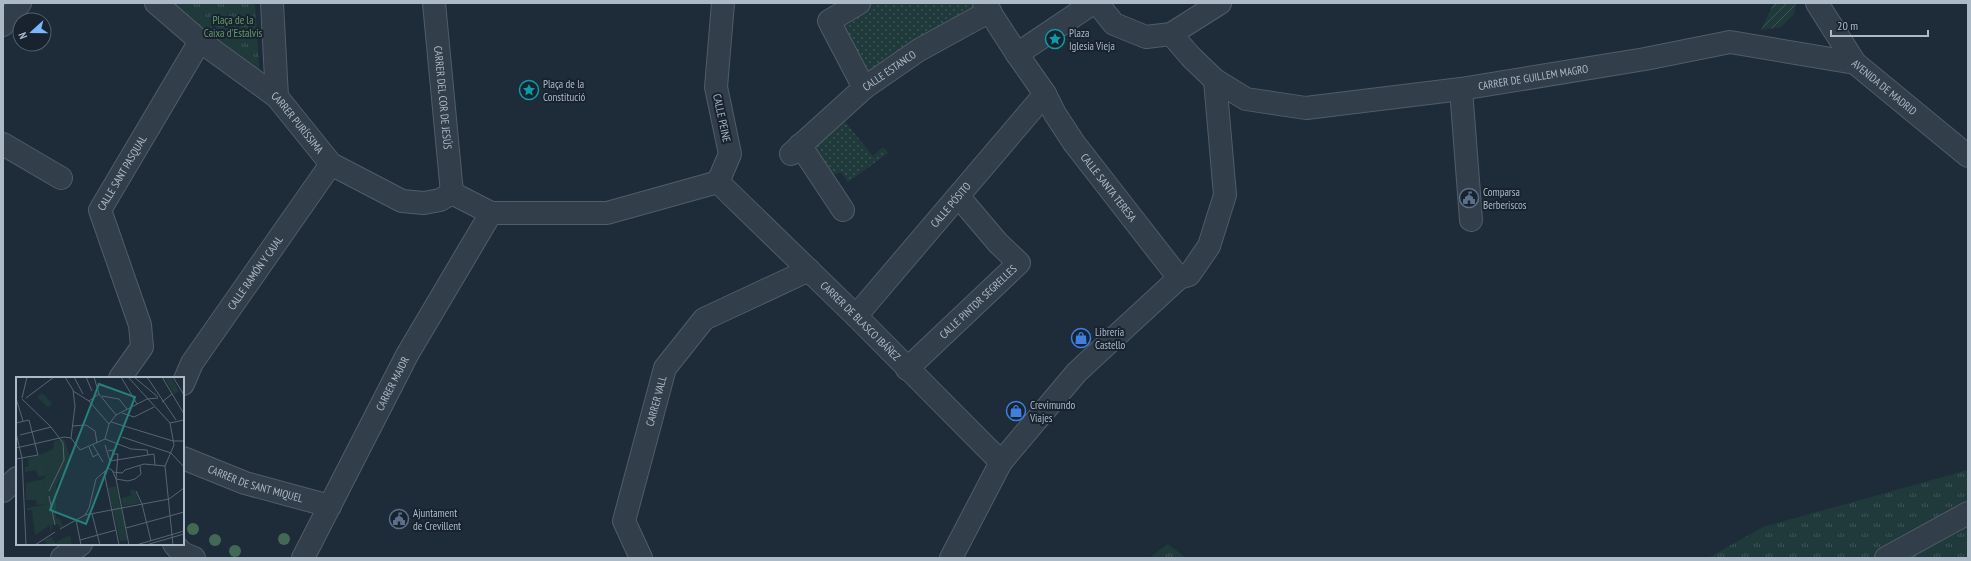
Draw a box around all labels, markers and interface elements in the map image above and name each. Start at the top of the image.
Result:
north arrow [12,12,52,52]
scale bar [1831,12,1928,38]
park label: Plaça de la Caixa d'Estalvis [204,13,263,40]
text: 20 m [1837,18,1858,33]
place label: Plaza Iglesia Vieja [1069,26,1115,53]
place icon: Plaza Iglesia Vieja [1044,28,1066,50]
text: N [15,30,30,41]
street label: CARRER DEL COR DE JESÚS [431,45,455,150]
street label: CALLE ESTANCO [860,47,919,94]
street label: AVENIDA DE MADRID [1849,56,1920,118]
street label: CARRER DE GUILLEM MAGRO [1477,61,1589,93]
place label: Plaça de la Constitució [543,77,586,104]
place icon: Plaça de la Constitució [518,79,540,101]
street label: CARRER PURÍSSIMA [269,88,327,157]
street label: CALLE PEINE [710,93,734,144]
street label: CALLE SANT PASQUAL [94,132,150,213]
street label: CALLE SANTA TERESA [1078,151,1140,225]
street label: CALLE PÓSITO [928,179,974,230]
place label: Comparsa Berberiscos [1483,185,1527,212]
public building icon: Comparsa Berberiscos [1458,187,1480,209]
street label: CALLE RAMÓN Y CAJAL [224,233,286,312]
street label: CALLE PINTOR SEGRELLES [937,262,1020,342]
street label: CARRER DE BLASCO IBÁÑEZ [817,278,904,364]
place label: Librería Castello [1095,325,1126,352]
shop icon: Librería Castello [1070,327,1092,349]
street label: CARRER MAJOR [373,354,412,413]
street label: CARRER VALL [643,374,670,428]
inset map [16,377,184,545]
place label: Crevimundo Viajes [1029,398,1075,425]
shop icon: Crevimundo Viajes [1005,400,1027,422]
street label: CARRER DE SANT MIQUEL [206,462,305,505]
place label: Ajuntament de Crevillent [413,506,461,533]
public building icon: Ajuntament de Crevillent [388,508,410,530]

